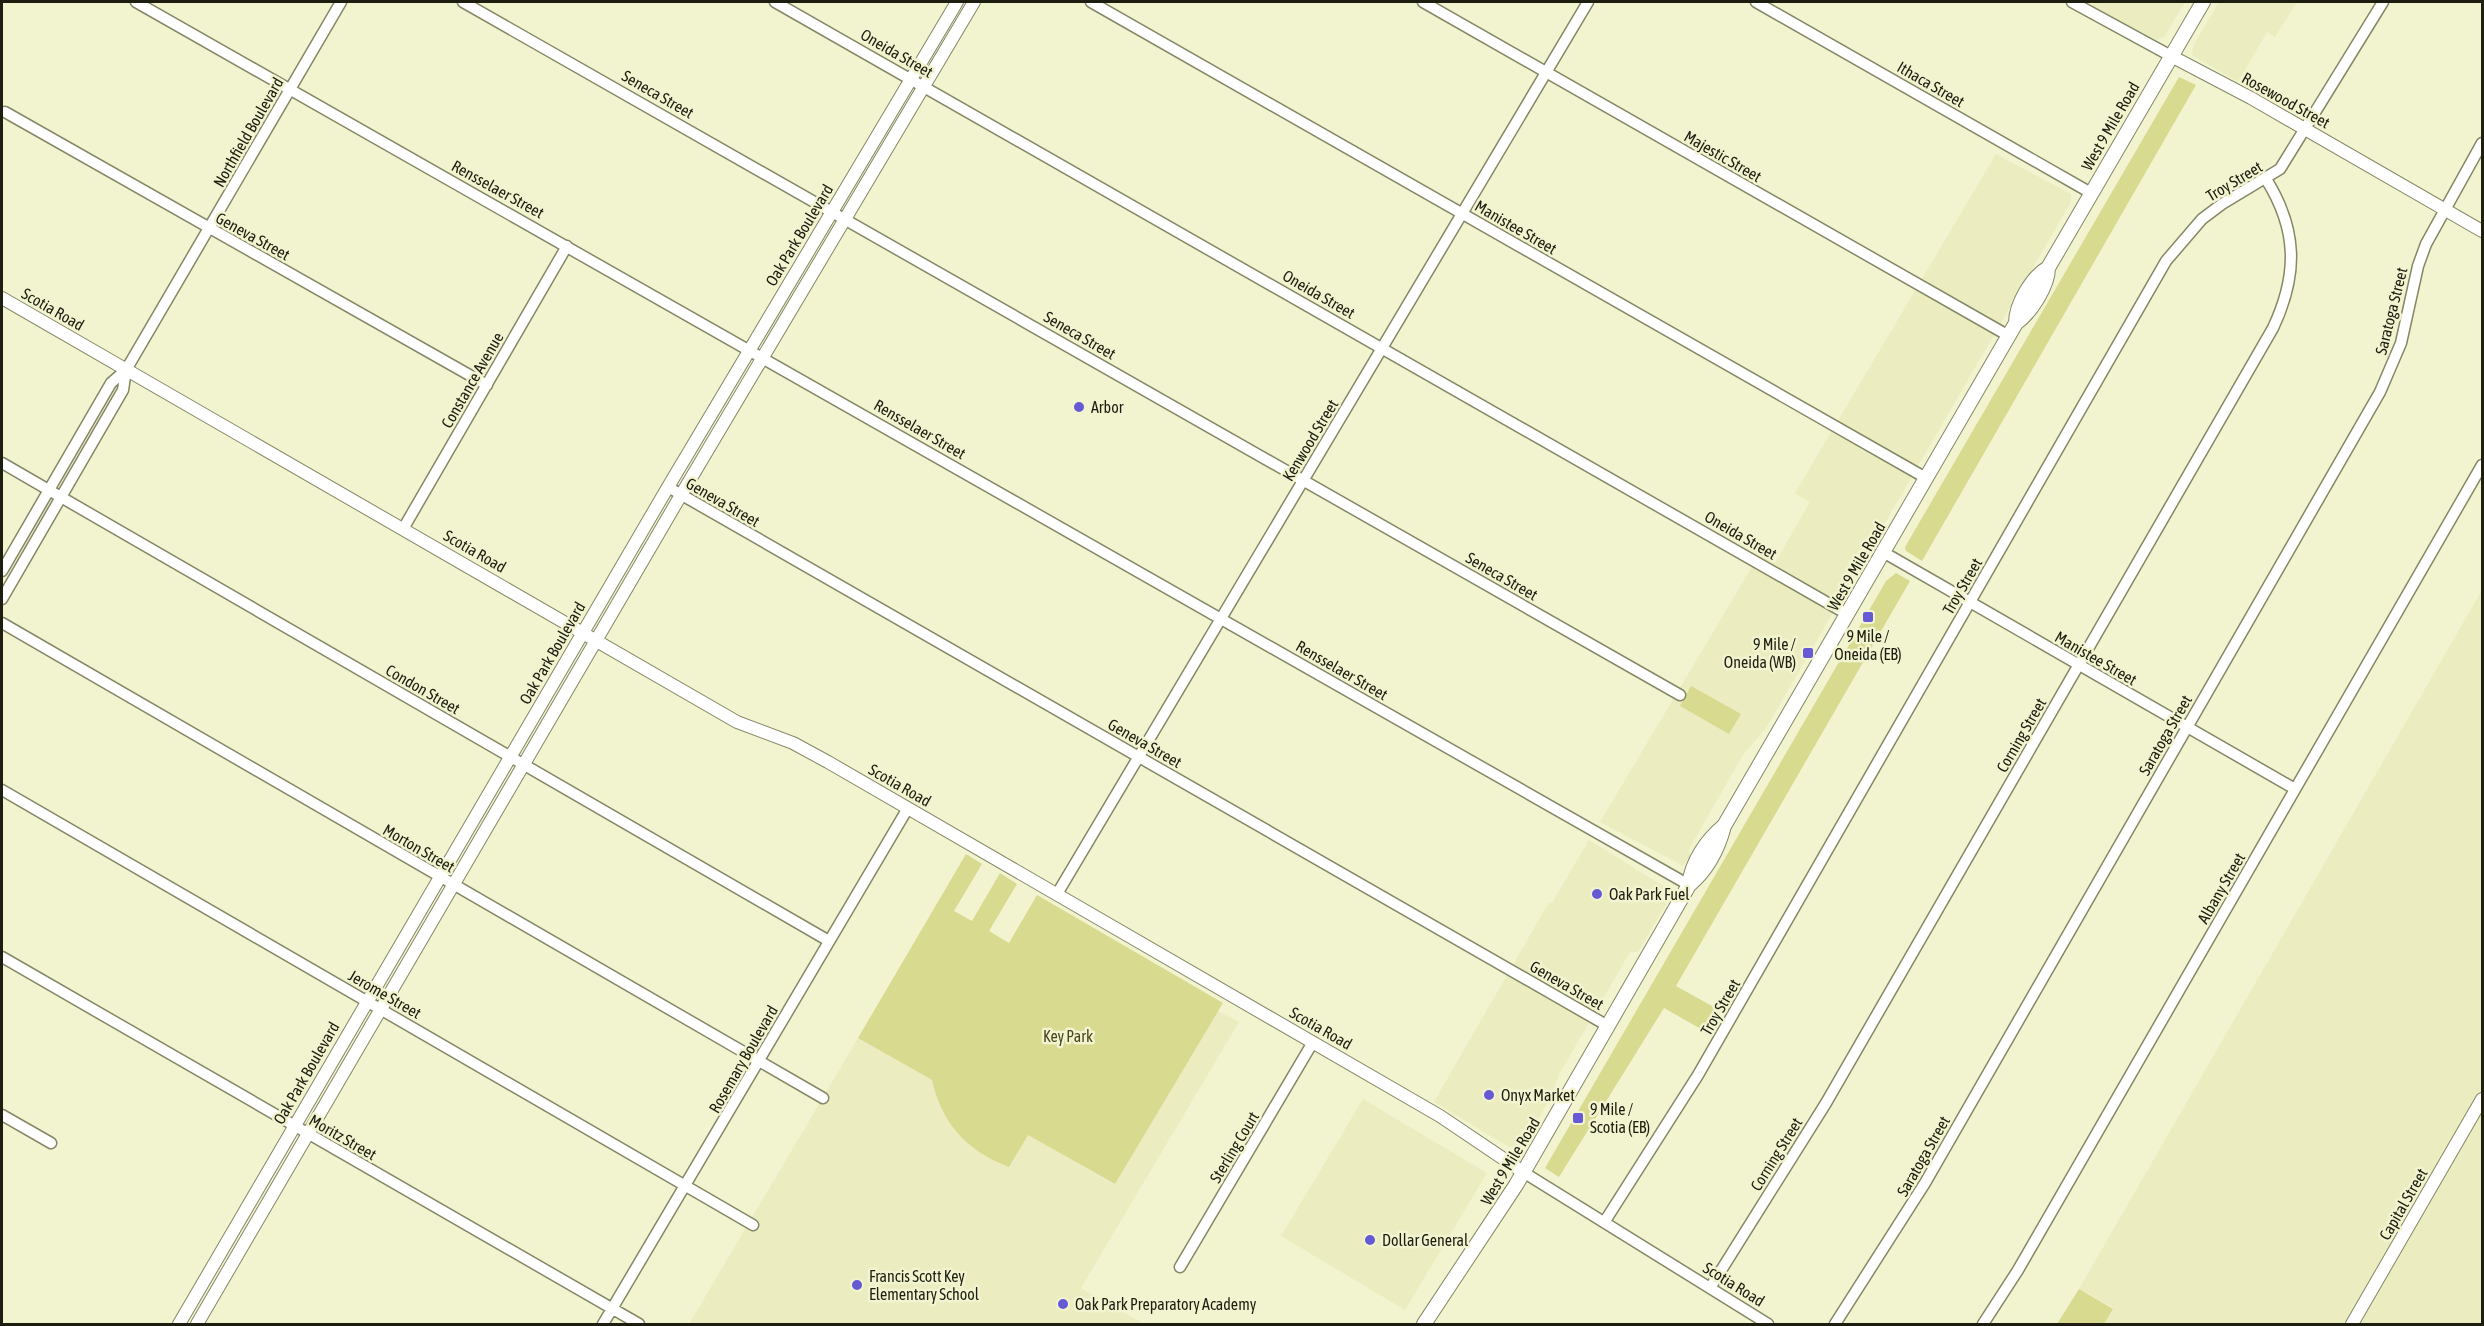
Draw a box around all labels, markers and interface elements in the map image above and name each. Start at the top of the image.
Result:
street label: Oneida Street [858,25,937,81]
street label: Ithaca Street [1894,58,1968,111]
street label: Seneca Street [619,66,697,122]
street label: Rosewood Street [2239,68,2333,132]
street label: Northfield Boulevard [209,74,287,190]
street label: West 9 Mile Road [2077,79,2143,173]
street label: Majestic Street [1681,127,1765,186]
street label: Rensselaer Street [449,156,548,222]
street label: Troy Street [2203,157,2266,206]
street label: Oak Park Boulevard [762,181,836,289]
street label: Manistee Street [1472,196,1560,258]
street label: Geneva Street [213,208,293,264]
street label: Saratoga Street [2371,265,2412,357]
street label: Oneida Street [1280,266,1359,322]
street label: Scotia Road [19,284,87,334]
street label: Seneca Street [1041,307,1119,363]
street label: Constance Avenue [437,329,507,431]
street label: Rensselaer Street [871,396,969,463]
street label: Kenwood Street [1279,396,1342,484]
place label: Arbor [1091,398,1124,416]
marker: Arbor [1072,400,1086,414]
street label: Geneva Street [683,474,763,530]
street label: Oneida Street [1702,507,1781,563]
street label: West 9 Mile Road [1823,519,1889,613]
street label: Scotia Road [441,526,509,576]
street label: Seneca Street [1463,548,1541,604]
street label: Troy Street [1939,554,1986,618]
street label: Oak Park Boulevard [515,599,589,707]
marker: 9 Mile / Oneida (EB) [1861,610,1875,624]
place label: 9 Mile / Oneida (EB) [1834,627,1902,664]
street label: Manistee Street [2052,627,2140,689]
place label: 9 Mile / Oneida (WB) [1724,635,1797,672]
street label: Rensselaer Street [1293,637,1391,704]
marker: 9 Mile / Oneida (WB) [1801,646,1815,660]
street label: Condon Street [383,661,464,718]
street label: Saratoga Street [2135,692,2196,779]
street label: Corning Street [1992,694,2051,776]
street label: Geneva Street [1105,715,1185,771]
street label: Scotia Road [866,760,934,810]
street label: Morton Street [380,820,458,876]
street label: Albany Street [2194,849,2250,927]
place label: Oak Park Fuel [1609,885,1690,903]
marker: Oak Park Fuel [1590,887,1604,901]
street label: Geneva Street [1527,957,1607,1013]
street label: Jerome Street [346,966,425,1022]
street label: Troy Street [1697,975,1744,1039]
street label: Rosemary Boulevard [705,1002,782,1116]
street label: Scotia Road [1287,1003,1355,1053]
street label: Oak Park Boulevard [269,1019,343,1127]
park label: Key Park [1043,1027,1093,1046]
place label: Onyx Market [1501,1086,1575,1105]
marker: Onyx Market [1482,1088,1496,1102]
place label: 9 Mile / Scotia (EB) [1590,1100,1650,1137]
street label: Sterling Court [1206,1108,1263,1186]
street label: Moritz Street [306,1111,380,1164]
marker: 9 Mile / Scotia (EB) [1571,1111,1585,1125]
street label: Saratoga Street [1893,1113,1954,1200]
street label: West 9 Mile Road [1477,1114,1543,1208]
street label: Corning Street [1746,1114,1807,1194]
street label: Capital Street [2375,1165,2432,1243]
place label: Dollar General [1382,1231,1469,1249]
marker: Dollar General [1363,1233,1377,1247]
street label: Scotia Road [1700,1258,1768,1310]
place label: Francis Scott Key Elementary School [869,1267,980,1304]
marker: Francis Scott Key Elementary School [850,1278,864,1292]
place label: Oak Park Preparatory Academy [1075,1295,1257,1314]
marker: Oak Park Preparatory Academy [1056,1297,1070,1311]

